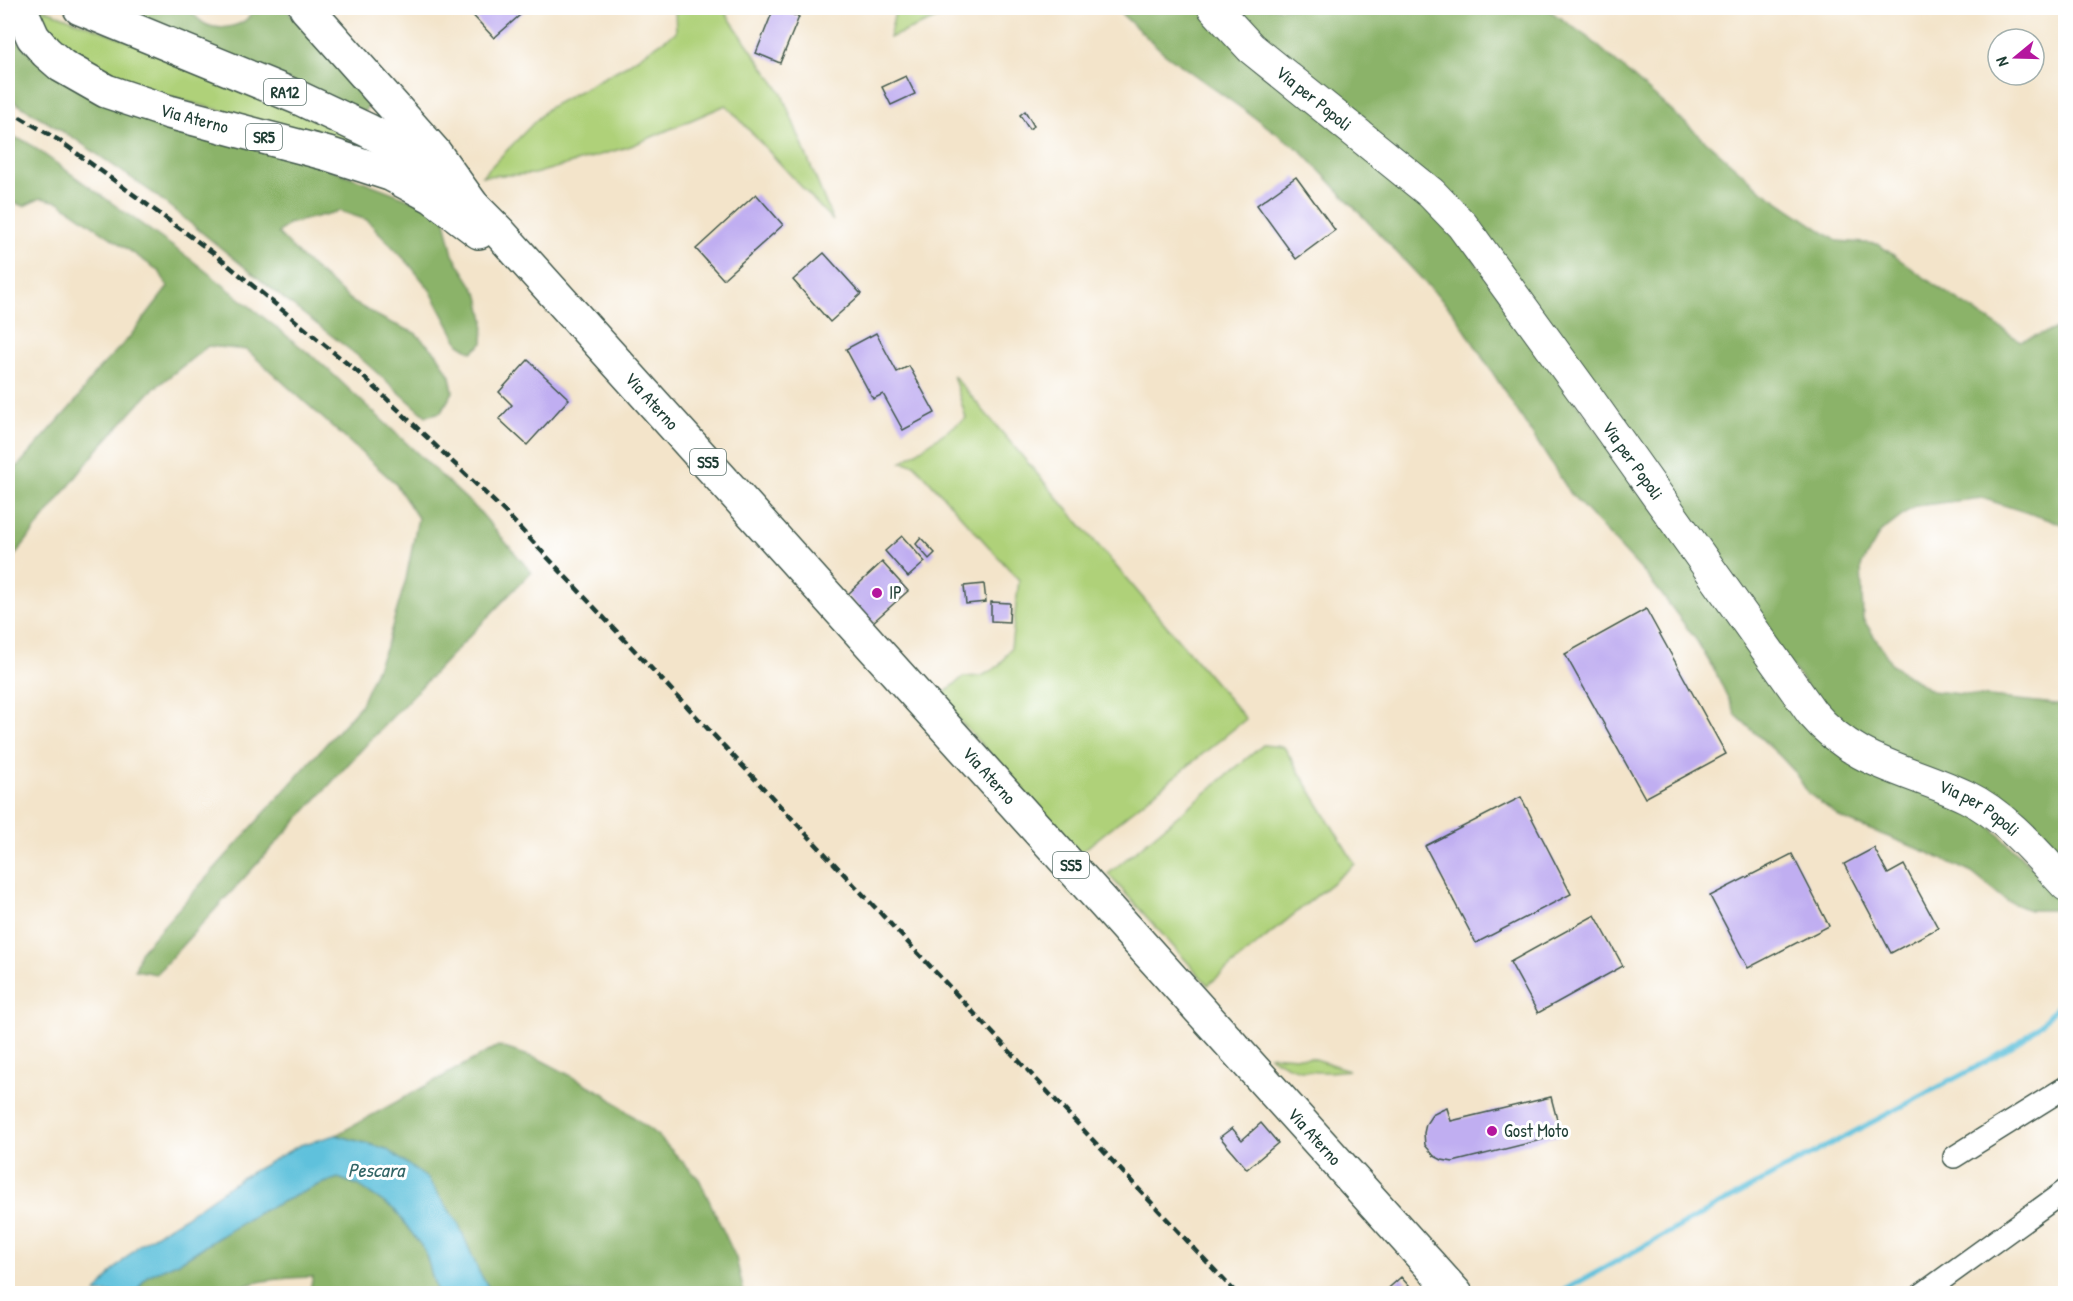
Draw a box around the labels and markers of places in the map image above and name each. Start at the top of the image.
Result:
place label: IP [889,580,902,605]
marker: IP [870,586,884,600]
place label: Gost Moto [1504,1118,1569,1143]
marker: Gost Moto [1485,1124,1499,1138]

